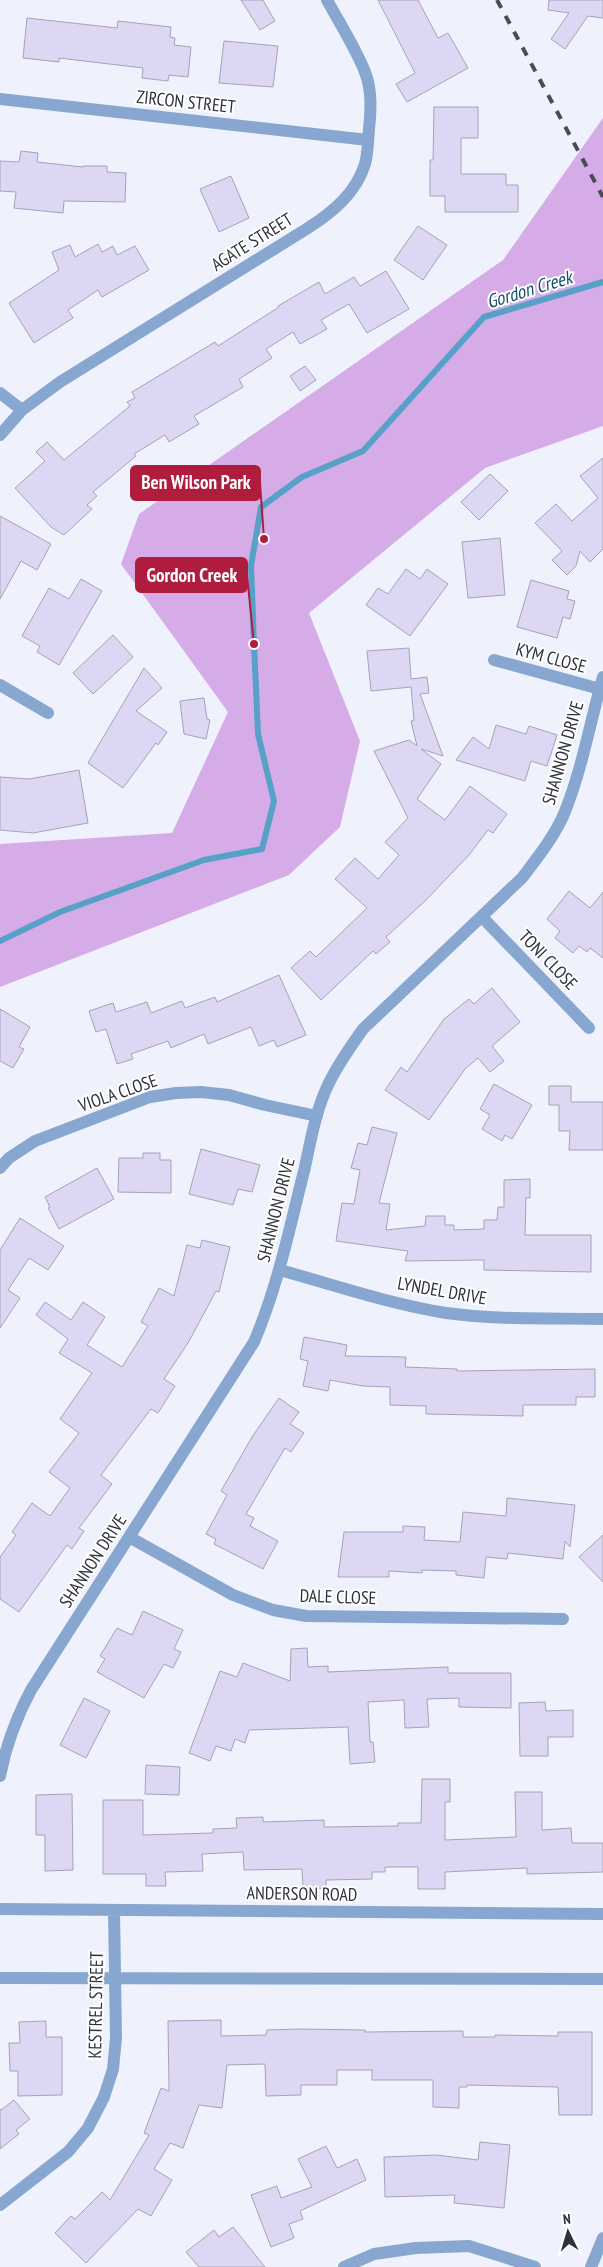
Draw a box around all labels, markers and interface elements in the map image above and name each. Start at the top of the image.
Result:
street label: ZIRCON STREET [135,85,237,118]
street label: AGATE STREET [207,207,297,276]
water label: Gordon Creek [483,264,577,313]
callout: Ben Wilson Park [131,466,260,500]
text: Ben Wilson Park [141,470,251,494]
callout: Gordon Creek [136,558,247,592]
text: Gordon Creek [147,563,238,587]
street label: KYM CLOSE [513,637,589,678]
street label: SHANNON DRIVE [537,698,588,807]
street label: TONI CLOSE [514,925,583,995]
street label: VIOLA CLOSE [75,1068,160,1117]
street label: SHANNON DRIVE [251,1155,300,1265]
street label: LYNDEL DRIVE [396,1271,488,1310]
street label: SHANNON DRIVE [54,1510,131,1612]
street label: DALE CLOSE [299,1584,377,1609]
street label: ANDERSON ROAD [246,1881,358,1906]
street label: KESTREL STREET [83,1951,108,2059]
north arrow [543,2207,593,2257]
text: N [562,2210,571,2228]

